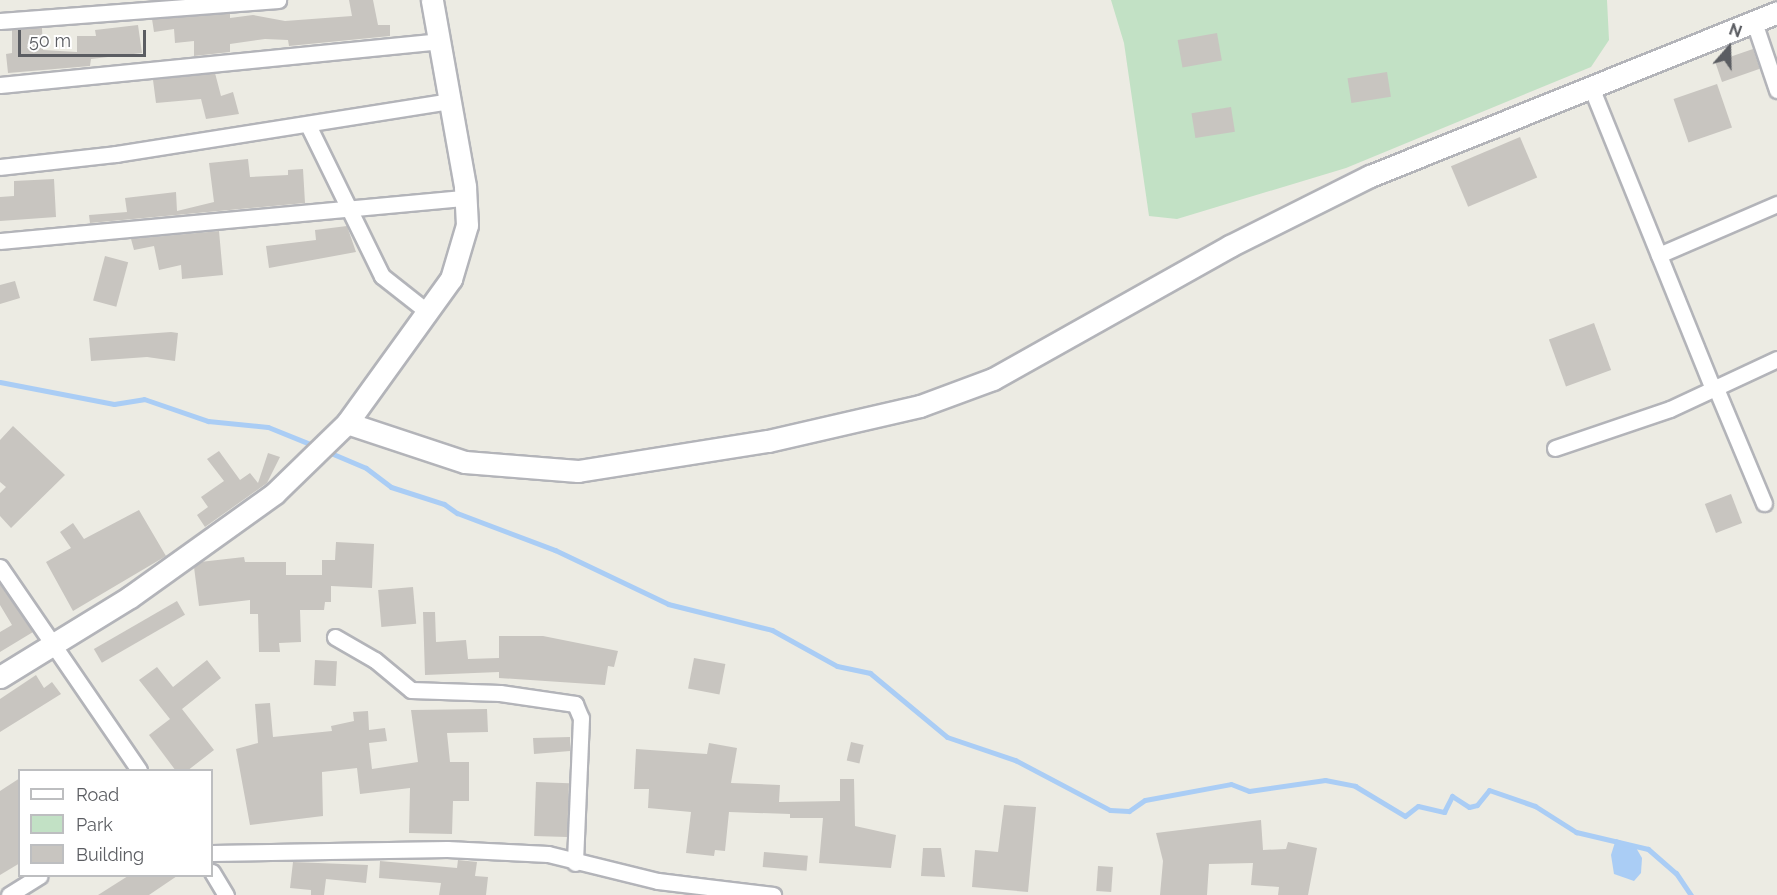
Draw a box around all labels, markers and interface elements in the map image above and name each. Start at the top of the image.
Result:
scale bar [21,18,148,56]
north arrow [1699,18,1759,78]
text: N [1726,20,1744,42]
text: 50 m [29,30,71,51]
legend [18,769,213,877]
text: Road [76,784,119,805]
text: Park [76,814,113,835]
text: Building [76,844,144,865]

